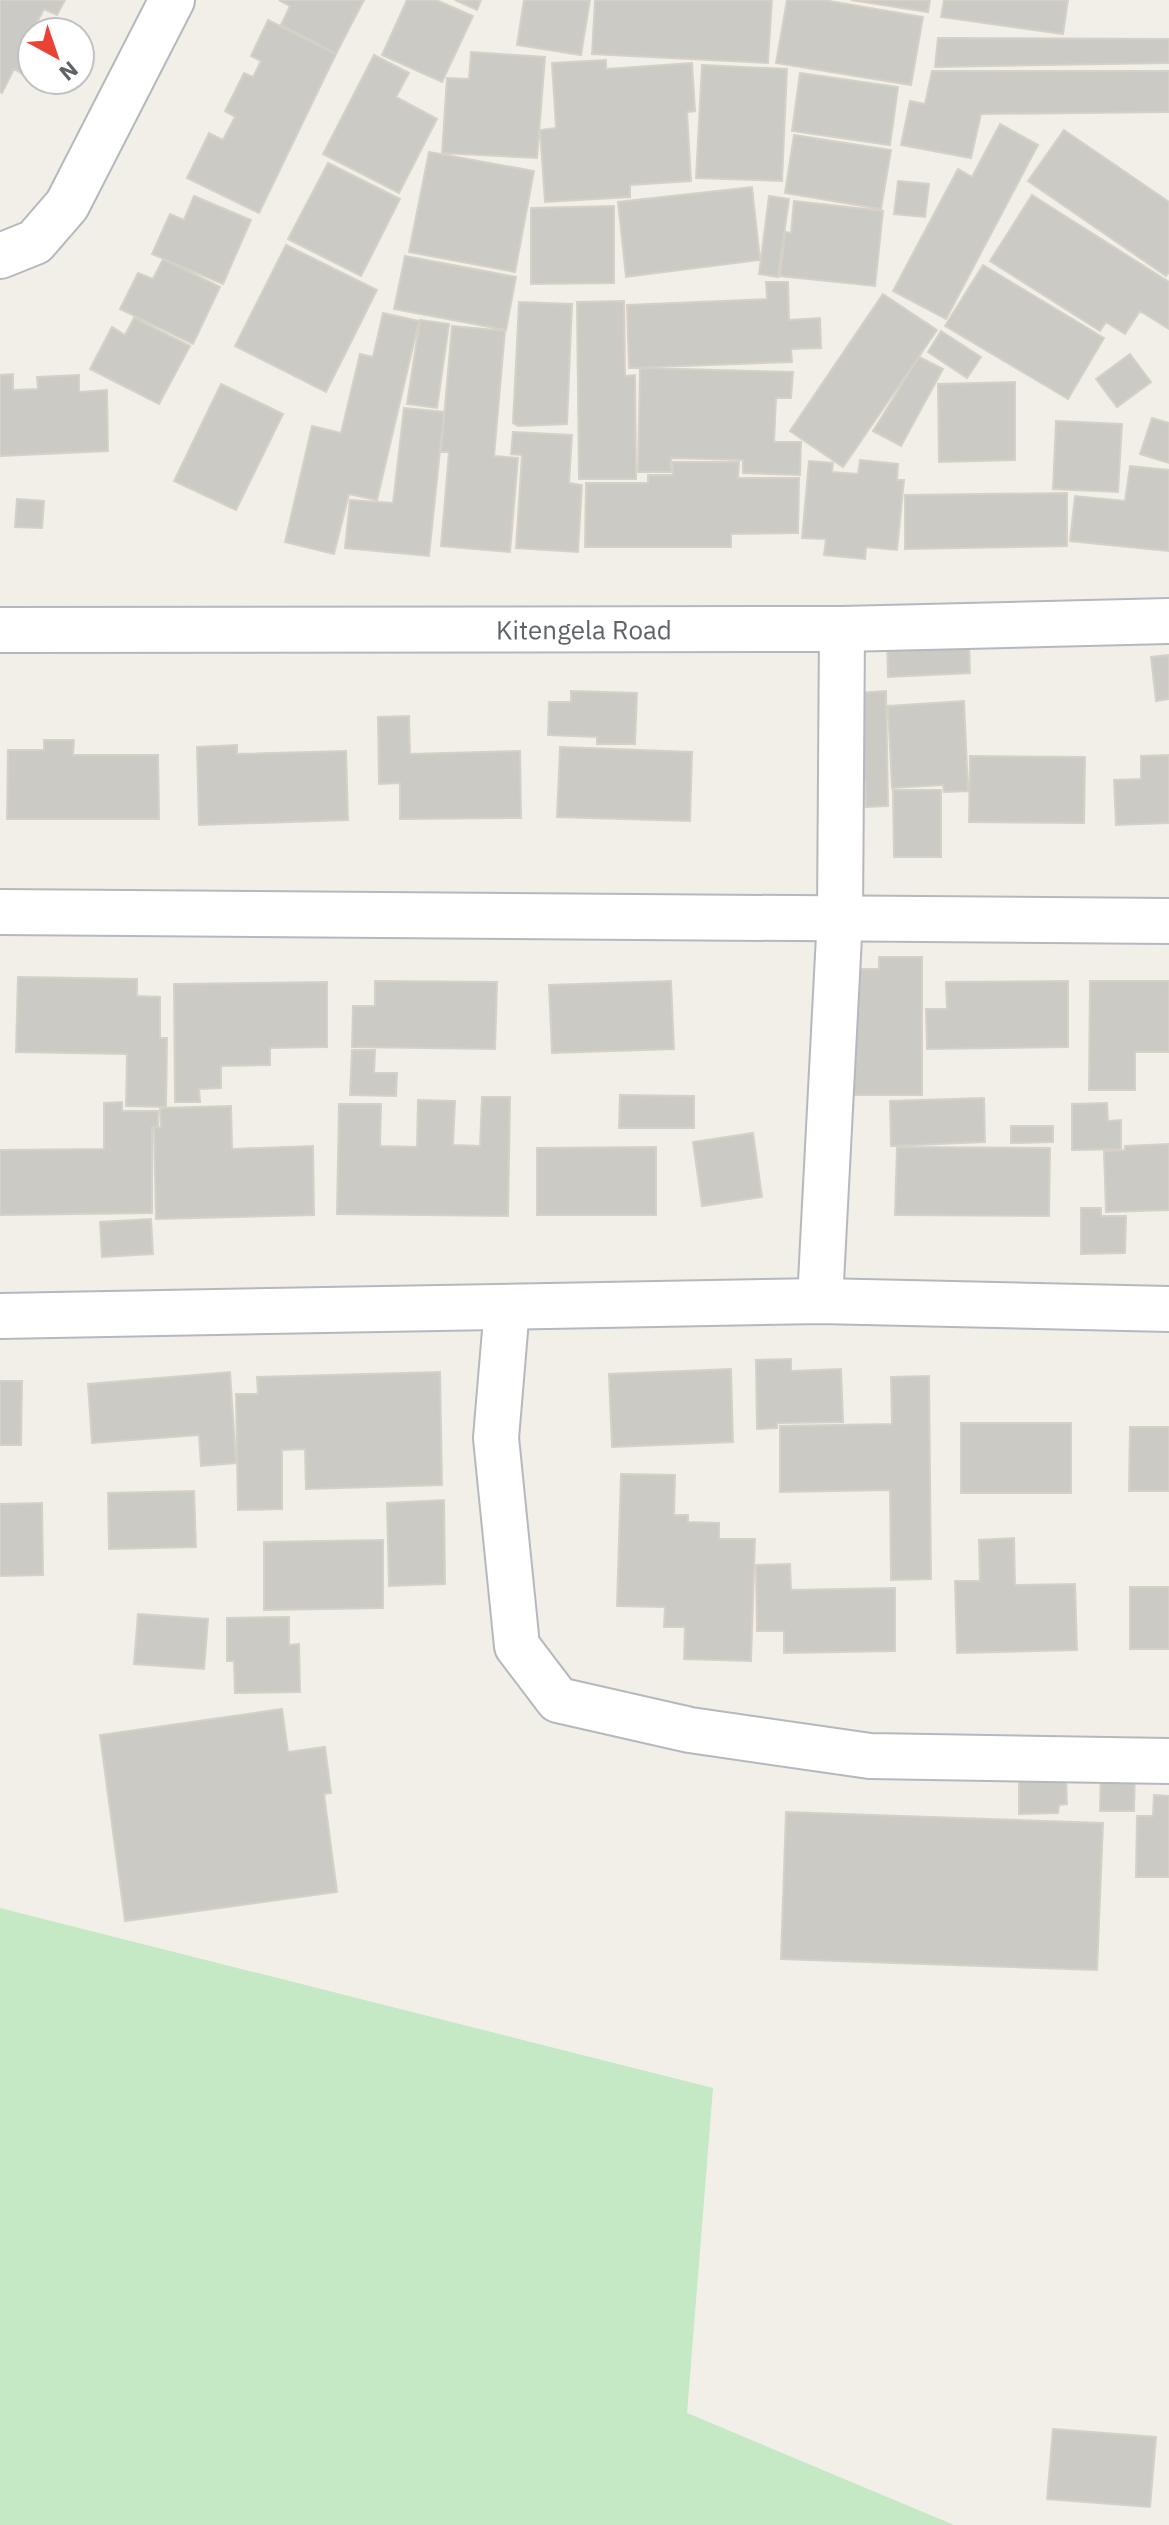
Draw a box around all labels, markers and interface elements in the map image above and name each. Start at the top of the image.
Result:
north arrow [16,16,96,96]
text: N [54,55,85,88]
street label: Kitengela Road [496,612,672,646]

